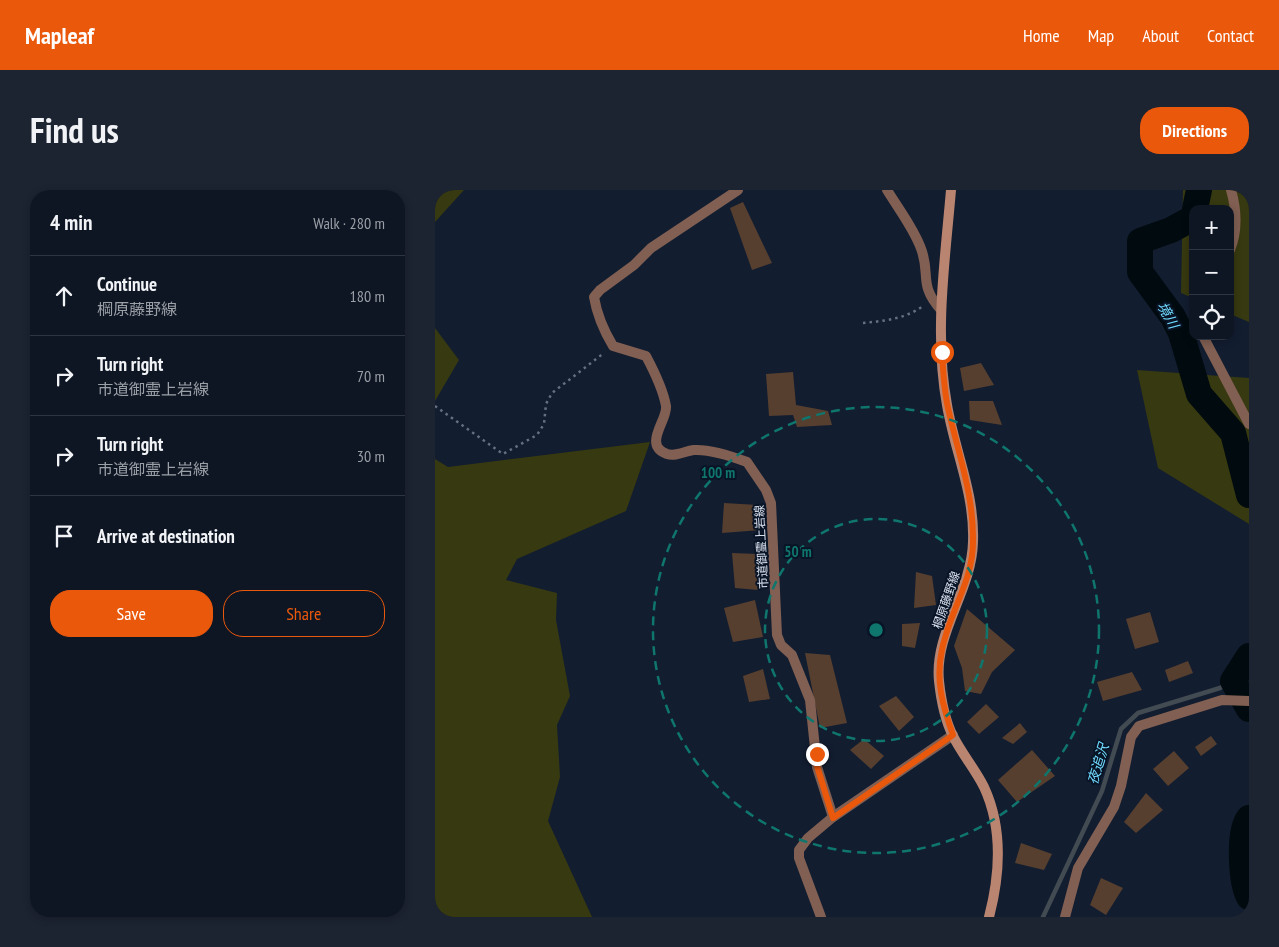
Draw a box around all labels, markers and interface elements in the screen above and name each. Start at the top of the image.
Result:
text: Mapleaf [25,20,94,51]
text: Home [1023,24,1060,47]
text: Map [1088,24,1114,47]
text: About [1142,24,1179,47]
text: Contact [1207,24,1254,47]
text: Find us [30,107,119,153]
button: Directions [1140,107,1249,154]
map controls [1189,205,1234,340]
button: + [1189,205,1234,250]
text: 4 min [50,209,92,236]
text: Walk · 280 m [313,213,385,233]
button: − [1189,250,1234,295]
text: Continue [97,272,157,296]
icon: ahead [50,282,78,310]
text: 180 m [350,286,385,306]
button: locate [1189,295,1234,340]
water label: 境川 [1153,298,1184,333]
text: 棡原藤野線 [97,299,177,319]
route start [931,341,954,364]
text: Turn right [97,352,163,376]
icon: right [50,362,78,390]
text: 70 m [357,366,385,386]
text: 市道御霊上岩線 [97,379,209,399]
text: Turn right [97,432,163,456]
icon: right [50,442,78,470]
text: 30 m [357,446,385,466]
text: 市道御霊上岩線 [97,459,209,479]
text: 100 m [701,463,735,482]
street label: 市道御霊上岩線 [751,505,771,589]
icon: arrive [50,522,78,550]
text: Arrive at destination [97,524,235,548]
text: 50 m [784,542,812,561]
street label: 棡原藤野線 [929,569,963,631]
button: Save [50,590,213,637]
button: Share [223,590,385,637]
centre of rings [867,621,885,639]
water label: 夜追沢 [1083,739,1113,787]
route end [806,743,829,766]

